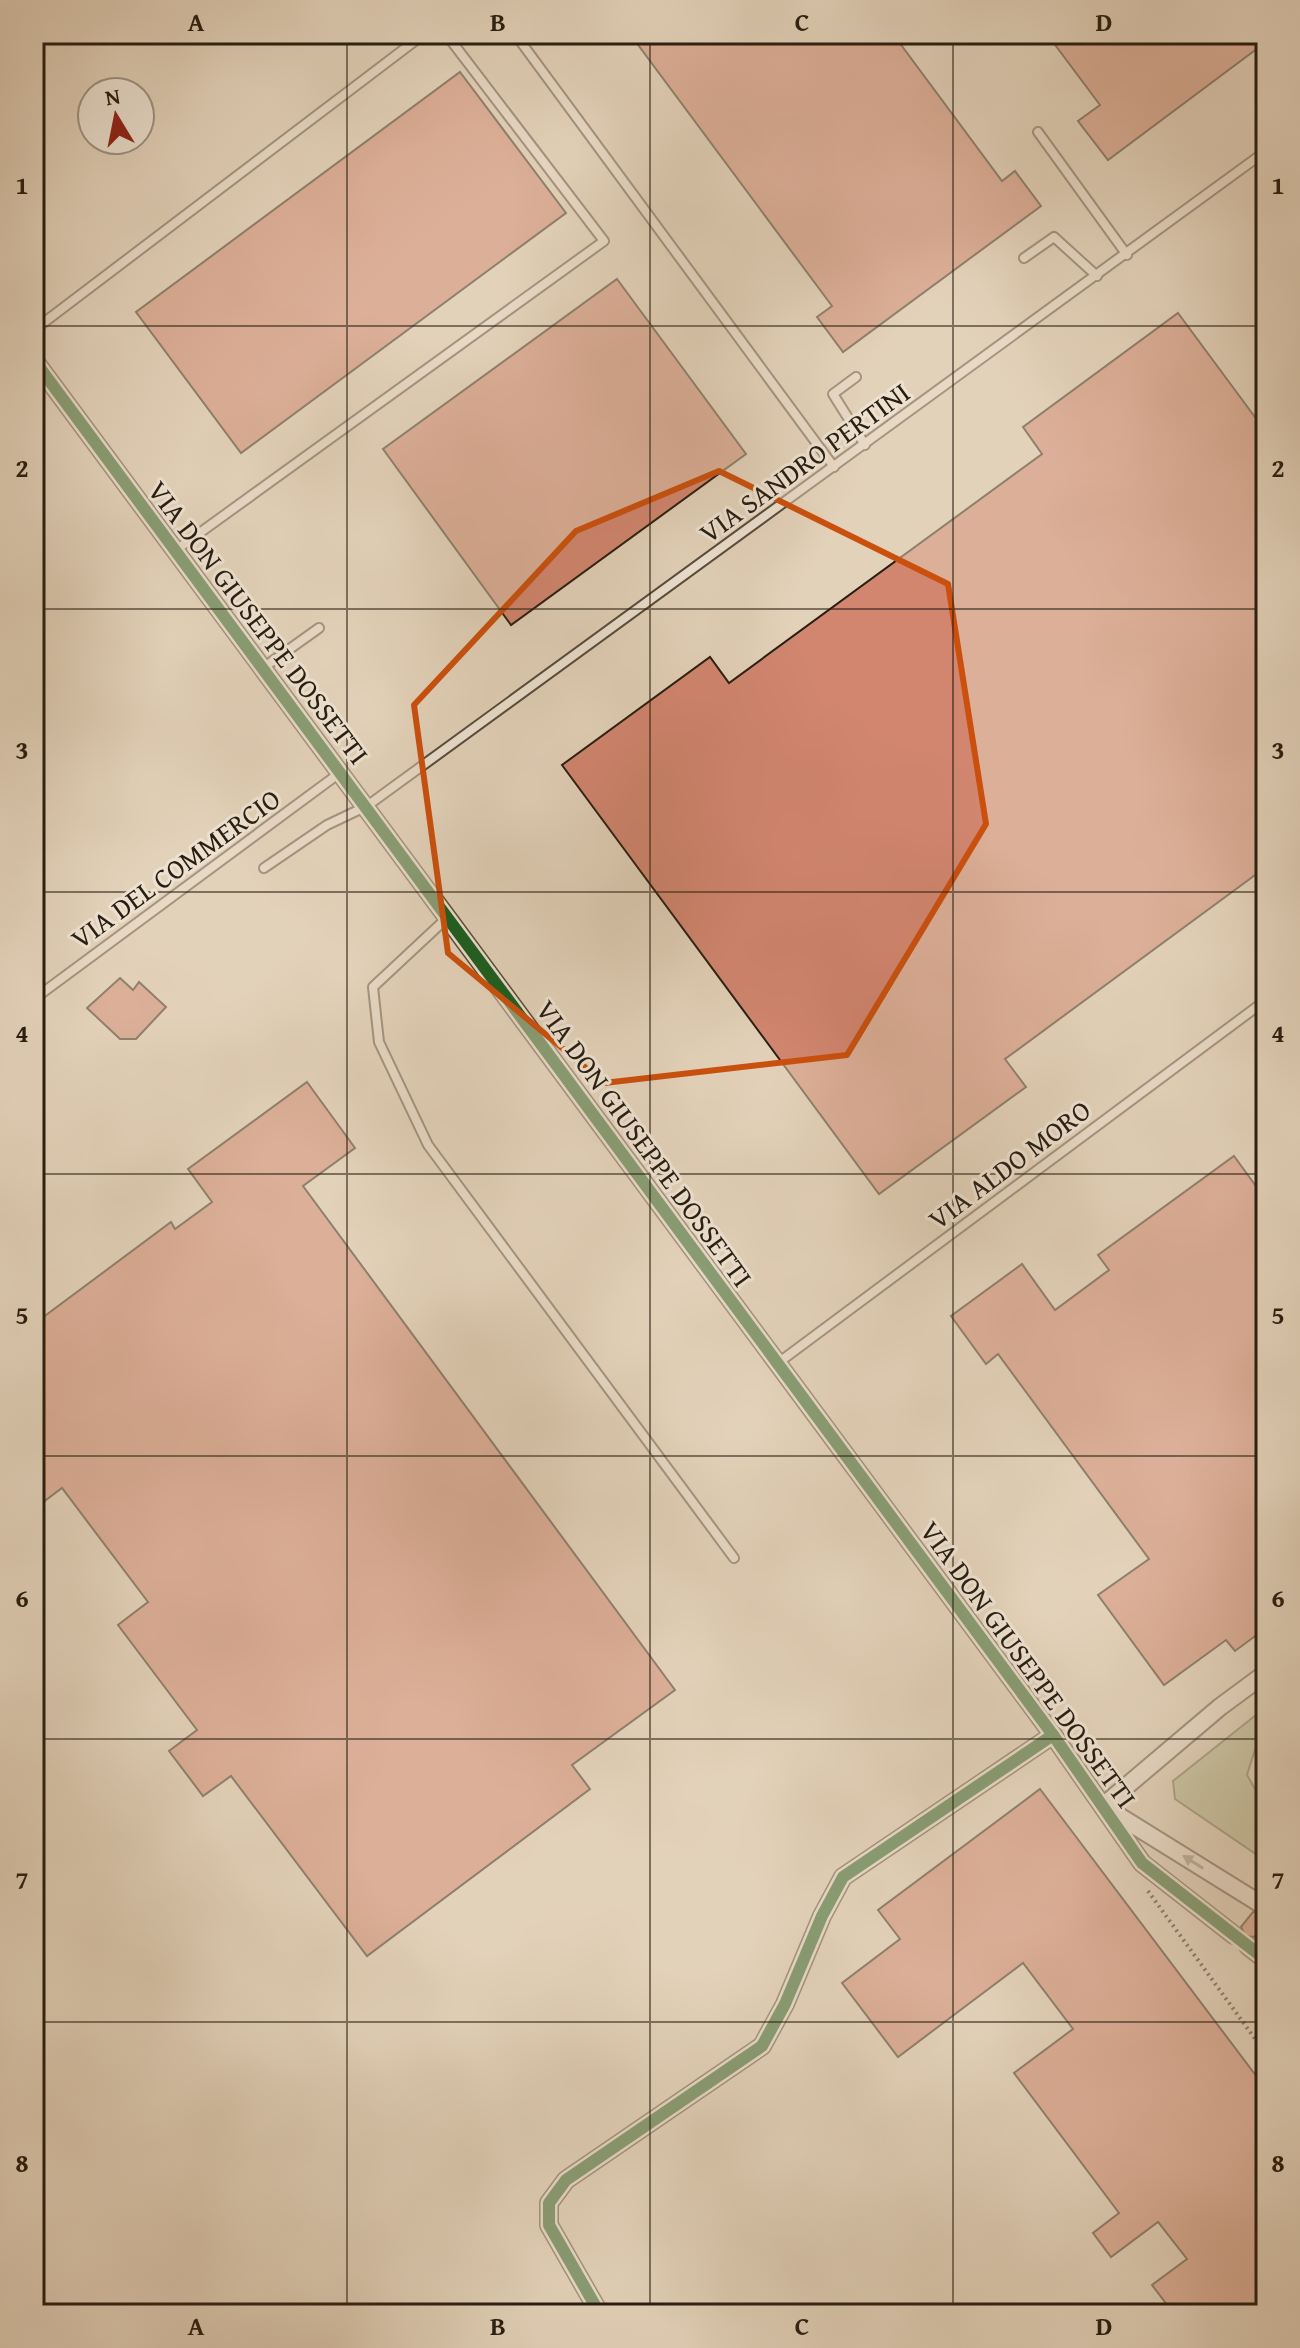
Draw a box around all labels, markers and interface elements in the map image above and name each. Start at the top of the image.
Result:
text: A [188,2,205,41]
text: B [490,2,506,41]
text: C [795,2,809,41]
text: D [1096,2,1112,41]
north arrow [76,76,156,156]
text: N [103,79,123,113]
text: 1 [15,165,29,204]
text: 1 [1271,165,1285,204]
street label: VIA SANDRO PERTINI [690,372,918,552]
text: 2 [15,448,29,487]
text: 2 [1271,448,1285,487]
street label: VIA DON GIUSEPPE DOSSETTI [139,472,379,772]
text: 3 [15,730,29,769]
text: 3 [1271,730,1285,769]
street label: VIA DEL COMMERCIO [62,778,288,958]
street label: VIA DON GIUSEPPE DOSSETTI [527,991,763,1295]
text: 4 [15,1013,29,1052]
text: 4 [1271,1013,1285,1052]
street label: VIA ALDO MORO [919,1089,1099,1239]
text: 5 [15,1295,29,1334]
text: 5 [1271,1295,1285,1334]
street label: VIA DON GIUSEPPE DOSSETTI [911,1512,1147,1816]
text: 6 [15,1578,29,1617]
text: 6 [1271,1578,1285,1617]
one-way arrow [1182,1856,1204,1870]
text: 7 [15,1860,29,1899]
text: 7 [1271,1860,1285,1899]
text: 8 [15,2143,29,2182]
text: 8 [1271,2143,1285,2182]
text: A [188,2306,205,2345]
text: B [490,2306,506,2345]
text: C [795,2306,809,2345]
text: D [1096,2306,1112,2345]

